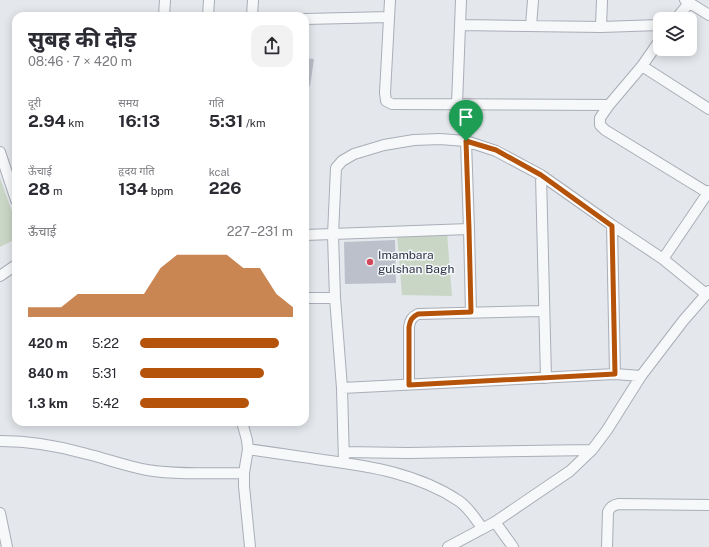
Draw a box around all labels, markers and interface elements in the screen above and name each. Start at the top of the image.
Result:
map controls [653,12,697,56]
button: layers [653,12,697,56]
button: share [251,25,293,67]
text: सुबह की दौड़ [28,26,136,52]
text: 08:46 · 7 × 420 m [28,54,132,69]
text: दूरी [28,97,41,109]
text: समय [118,97,139,109]
text: गति [209,97,224,109]
pin [449,100,483,141]
icon: arrive [455,106,477,128]
text: 2.94 [28,111,66,131]
text: 16:13 [118,111,160,131]
text: 5:31 [209,111,243,131]
text: km [66,117,84,129]
text: /km [243,117,266,129]
text: ऊँचाई [28,165,52,177]
text: हृदय गति [118,165,155,177]
text: kcal [209,166,230,178]
text: 226 [209,178,241,198]
text: 28 [28,179,50,199]
text: 134 [118,179,148,199]
text: m [50,185,62,197]
text: bpm [148,185,173,197]
text: ऊँचाई [28,224,56,239]
text: 227–231 m [227,224,293,239]
place label: Imambara gulshan Bagh [378,248,454,276]
marker: Imambara gulshan Bagh [365,257,375,267]
text: 420 m [28,336,68,351]
text: 5:22 [92,336,119,351]
text: 840 m [28,366,68,381]
text: 5:31 [92,366,117,381]
text: 1.3 km [28,396,68,411]
text: 5:42 [92,396,119,411]

